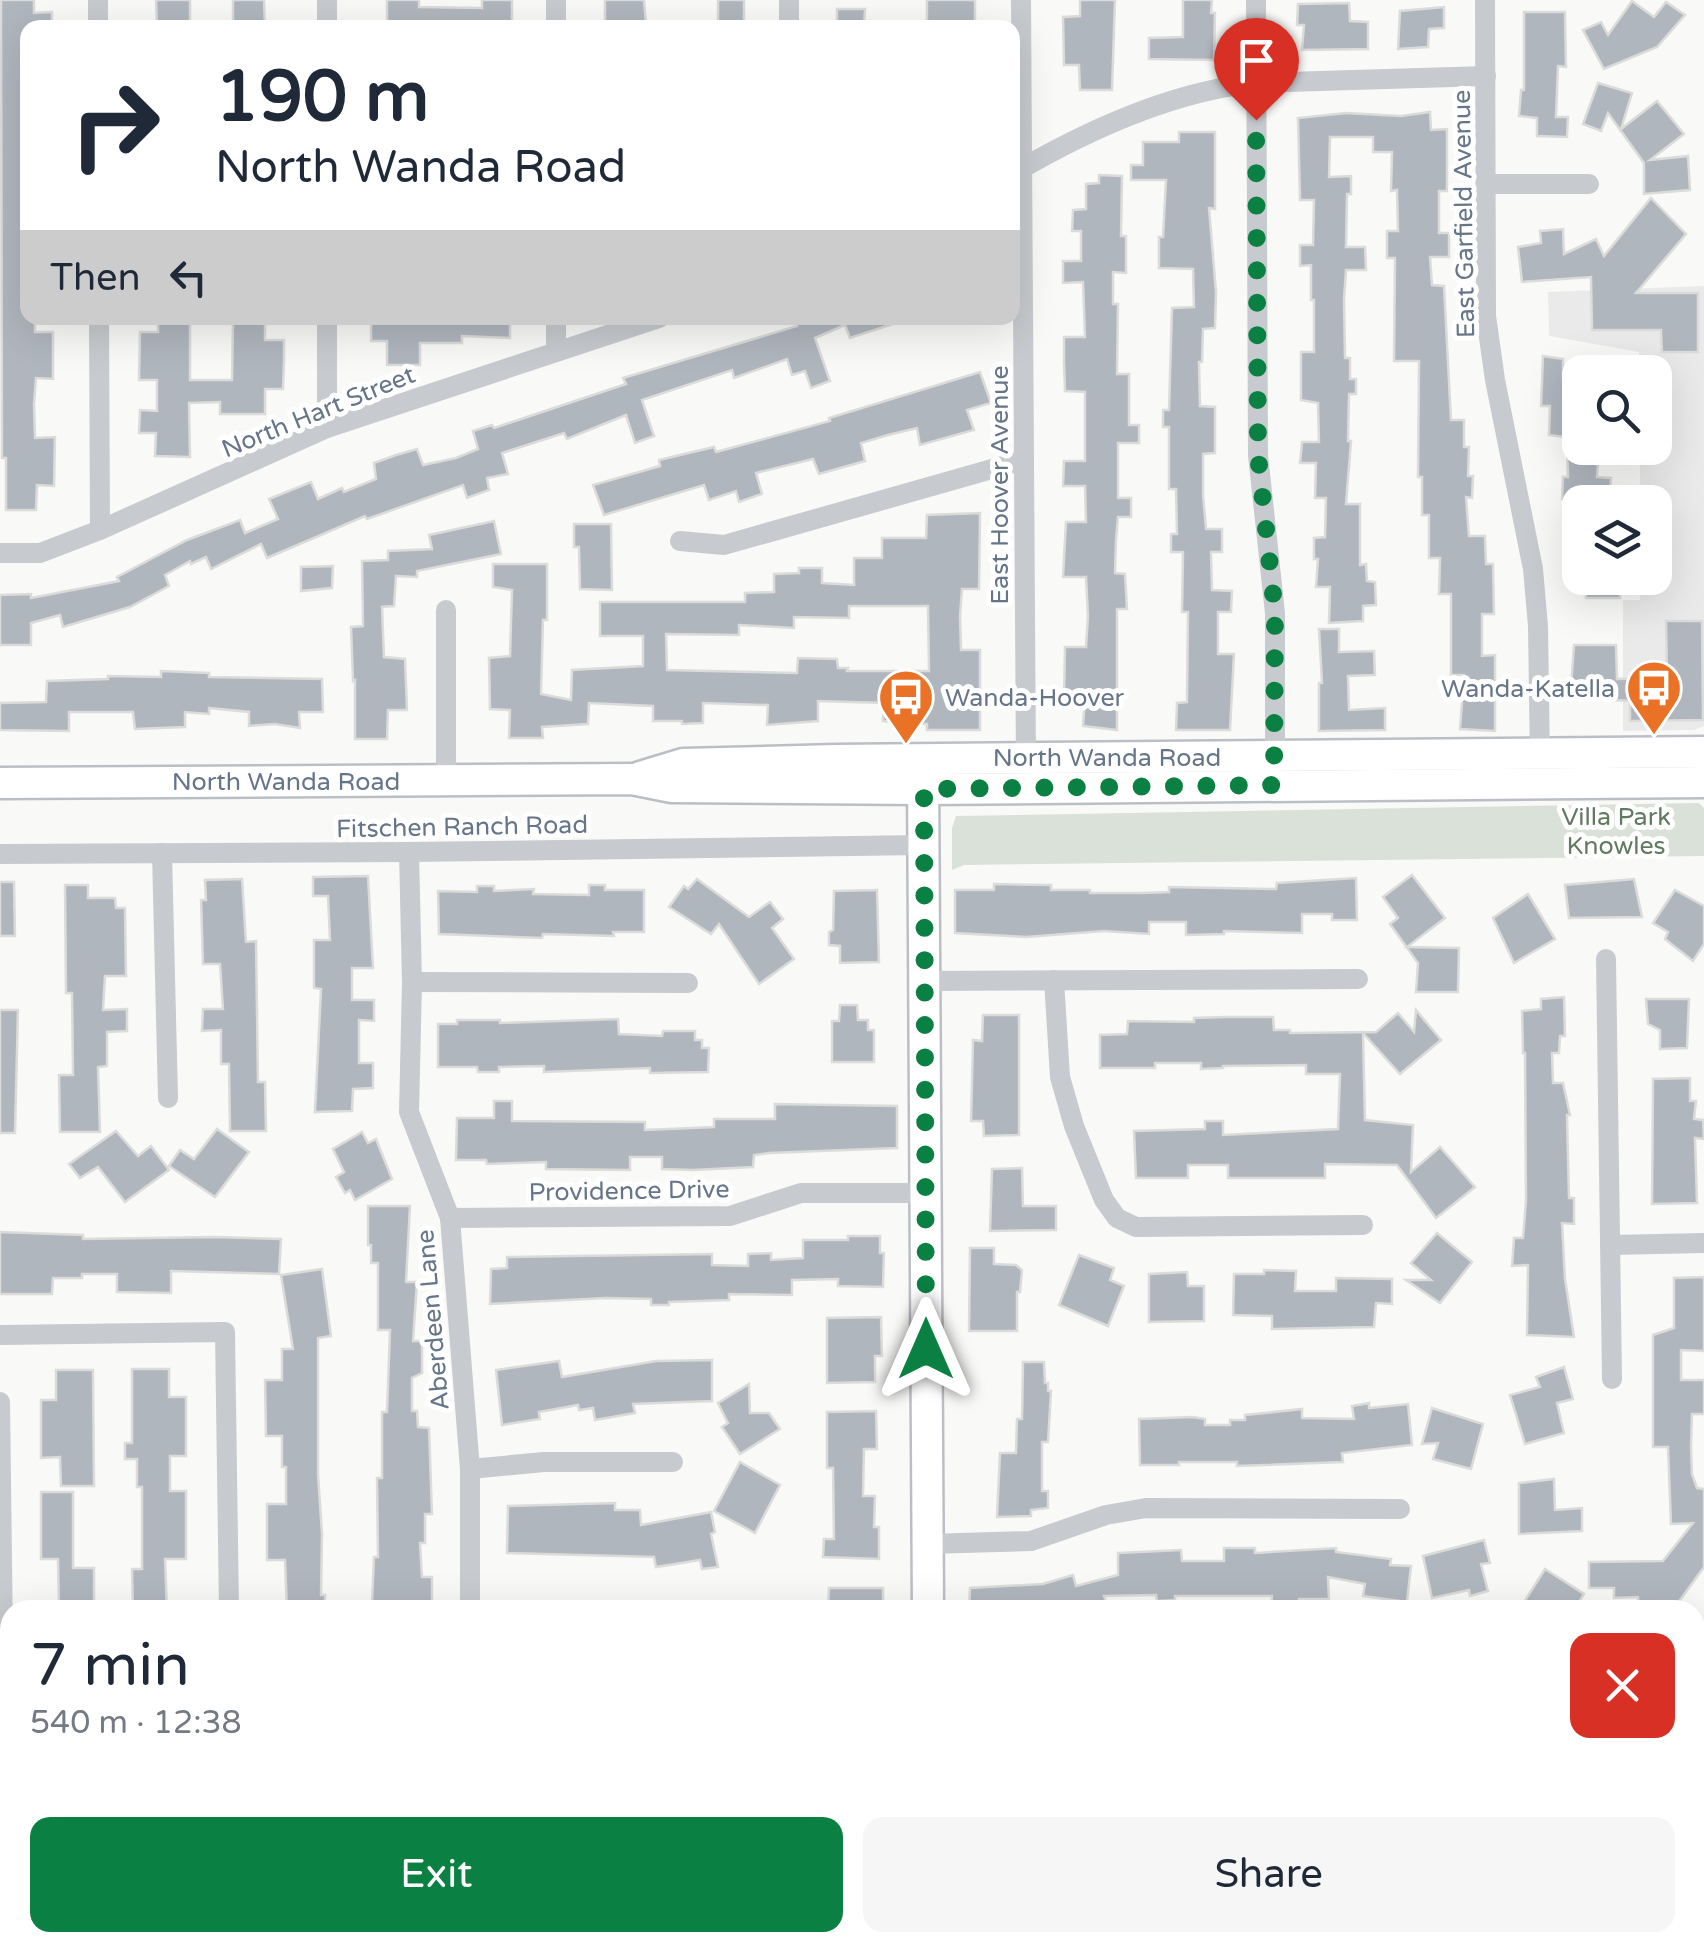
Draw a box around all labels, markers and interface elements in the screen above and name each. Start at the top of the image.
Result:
pin [1214,18,1299,121]
icon: arrive [1229,33,1284,88]
text: 190 m [215,56,429,140]
icon: right [50,60,180,190]
street label: East Garfield Avenue [1447,90,1481,338]
text: North Wanda Road [215,141,626,195]
icon: left [161,250,216,305]
text: Then [50,255,141,301]
map controls [1562,355,1672,595]
button: search [1562,355,1672,465]
street label: North Hart Street [217,359,420,464]
street label: East Hoover Avenue [985,365,1015,605]
button: layers [1562,485,1672,595]
bus stop icon: Wanda-Katella [1624,658,1684,737]
bus stop icon: Wanda-Hoover [876,667,936,746]
place label: Wanda-Katella [1441,674,1615,704]
place label: Wanda-Hoover [945,683,1125,713]
street label: North Wanda Road [993,743,1221,773]
street label: North Wanda Road [172,767,400,797]
park label: Villa Park Knowles [1561,802,1671,861]
street label: Fitschen Ranch Road [336,810,588,844]
street label: Providence Drive [528,1174,730,1208]
street label: Aberdeen Lane [410,1228,456,1412]
position arrow [874,1297,978,1401]
text: 7 min [30,1630,190,1702]
button: close [1570,1633,1675,1738]
text: 540 m · 12:38 [30,1704,242,1742]
button: Exit [30,1817,843,1932]
button: Share [863,1817,1675,1932]

